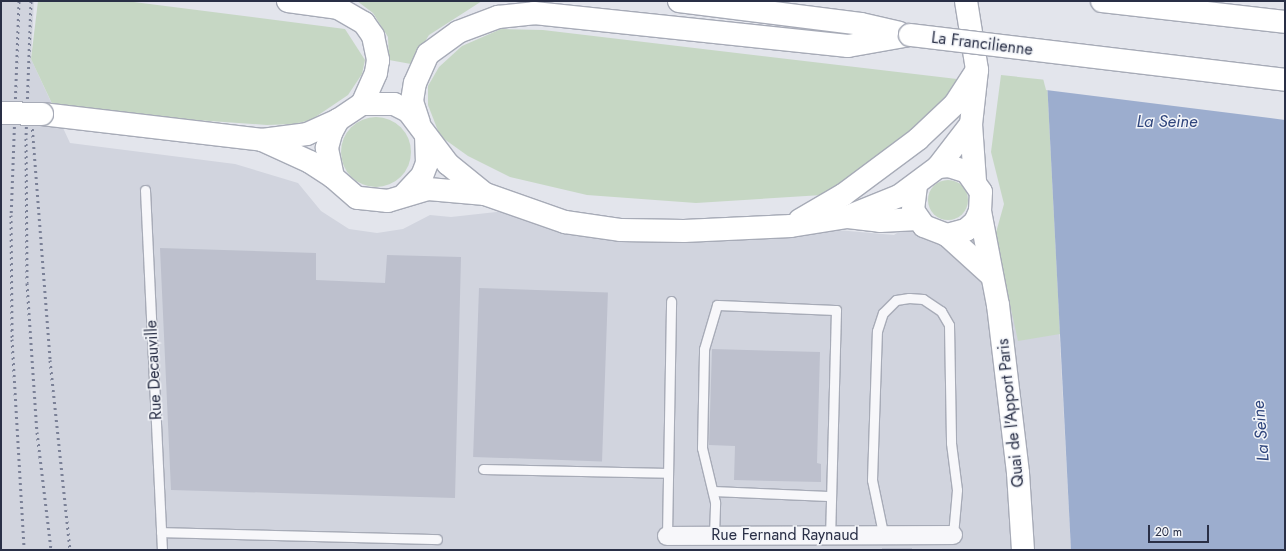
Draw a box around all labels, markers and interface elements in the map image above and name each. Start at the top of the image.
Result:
street label: La Francilienne [930,28,1034,60]
water label: La Seine [1137,112,1197,132]
street label: Rue Decauville [142,320,166,420]
street label: Quai de l'Apport Paris [994,338,1028,488]
water label: La Seine [1248,400,1274,462]
scale bar [1150,517,1211,543]
text: 20 m [1155,523,1182,541]
street label: Rue Fernand Raynaud [711,525,859,545]

